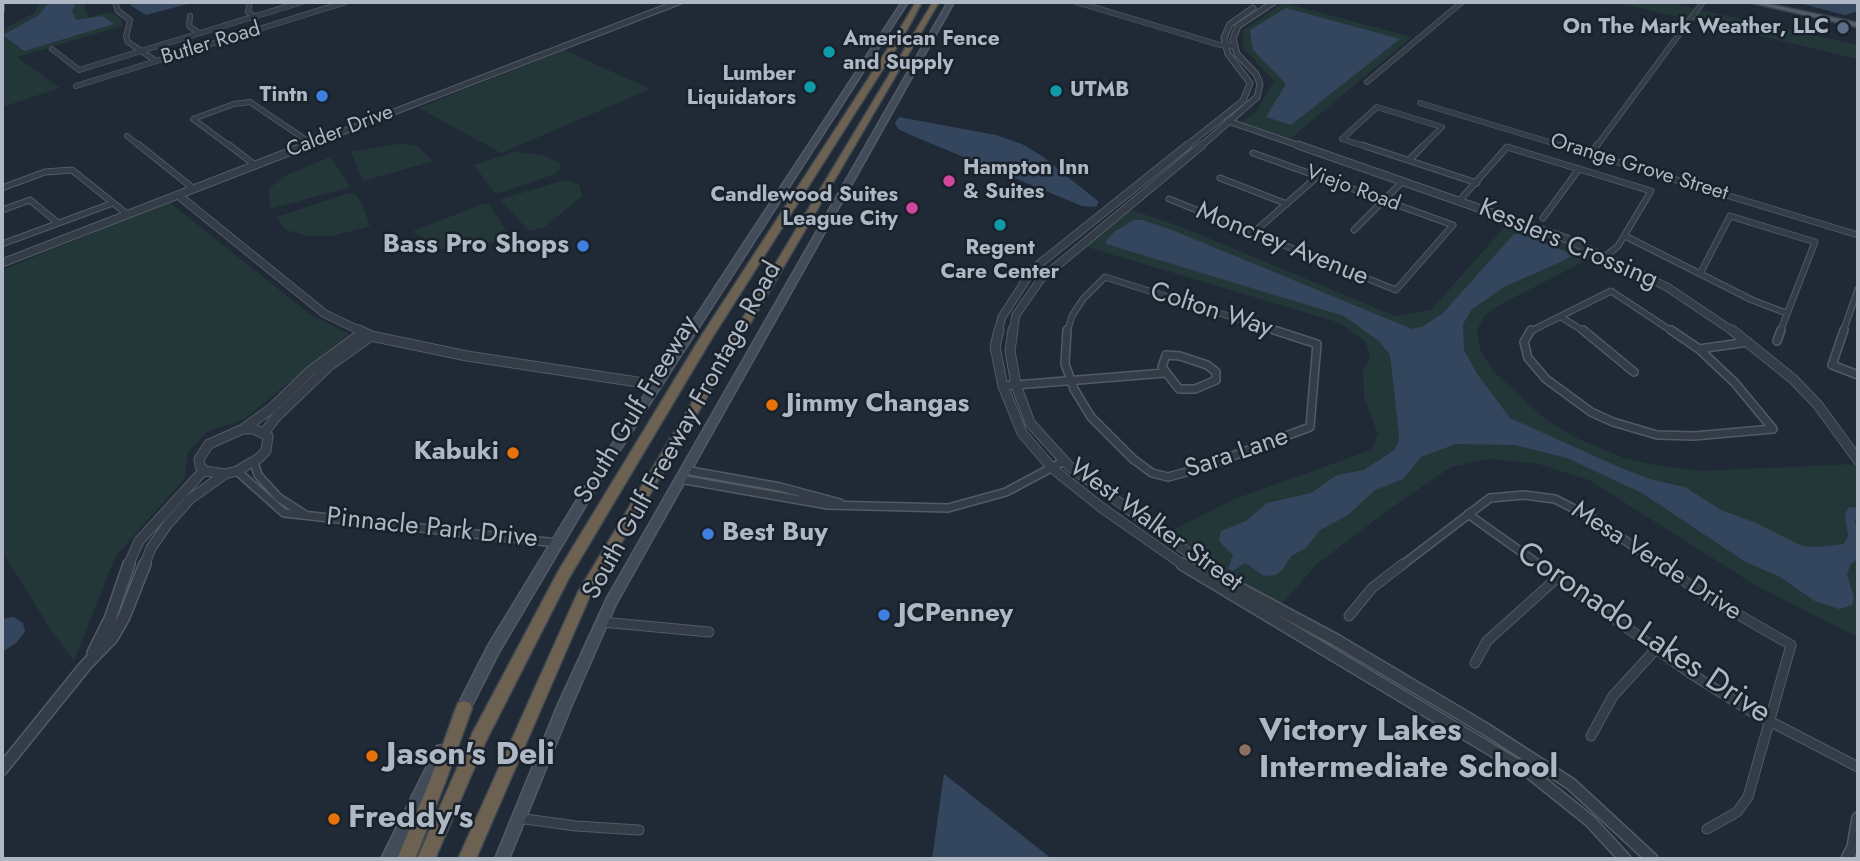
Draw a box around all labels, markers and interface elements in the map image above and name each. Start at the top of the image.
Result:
place label: On The Mark Weather, LLC [1563,15,1829,41]
street label: Butler Road [158,17,264,71]
marker: On The Mark Weather, LLC [1835,20,1851,36]
place label: American Fence and Supply [843,27,1000,77]
marker: American Fence and Supply [821,44,837,60]
place label: Lumber Liquidators [687,62,796,112]
place label: UTMB [1070,78,1129,104]
marker: Lumber Liquidators [802,79,818,95]
place label: Tintn [260,83,308,109]
marker: UTMB [1048,83,1064,99]
marker: Tintn [314,88,330,104]
street label: Calder Drive [283,100,397,164]
street label: Orange Grove Street [1547,129,1731,207]
place label: Hampton Inn & Suites [963,156,1089,206]
street label: Viejo Road [1302,160,1404,218]
marker: Hampton Inn & Suites [941,173,957,189]
place label: Candlewood Suites League City [711,183,898,233]
street label: Kesslers Crossing [1474,193,1662,297]
street label: Moncrey Avenue [1191,196,1373,294]
marker: Candlewood Suites League City [904,200,920,216]
marker: Regent Care Center [992,217,1008,233]
place label: Bass Pro Shops [383,230,569,262]
place label: Regent Care Center [941,236,1059,286]
marker: Bass Pro Shops [575,238,591,254]
street label: South Gulf Freeway Frontage Road [577,257,789,605]
street label: Colton Way [1146,277,1276,345]
street label: South Gulf Freeway [569,310,705,510]
place label: Jimmy Changas [786,389,969,421]
marker: Jimmy Changas [764,397,780,413]
street label: Sara Lane [1181,422,1293,486]
place label: Kabuki [414,437,499,469]
marker: Kabuki [505,445,521,461]
street label: West Walker Street [1062,453,1248,599]
street label: Mesa Verde Drive [1565,495,1747,629]
street label: Pinnacle Park Drive [325,502,539,556]
place label: Best Buy [722,518,828,550]
marker: Best Buy [700,526,716,542]
street label: Coronado Lakes Drive [1509,535,1777,733]
place label: JCPenney [898,599,1013,631]
marker: JCPenney [876,607,892,623]
place label: Victory Lakes Intermediate School [1259,713,1558,788]
place label: Jason's Deli [386,737,555,775]
marker: Victory Lakes Intermediate School [1237,742,1253,758]
marker: Jason's Deli [364,748,380,764]
place label: Freddy's [348,800,473,838]
marker: Freddy's [326,811,342,827]

